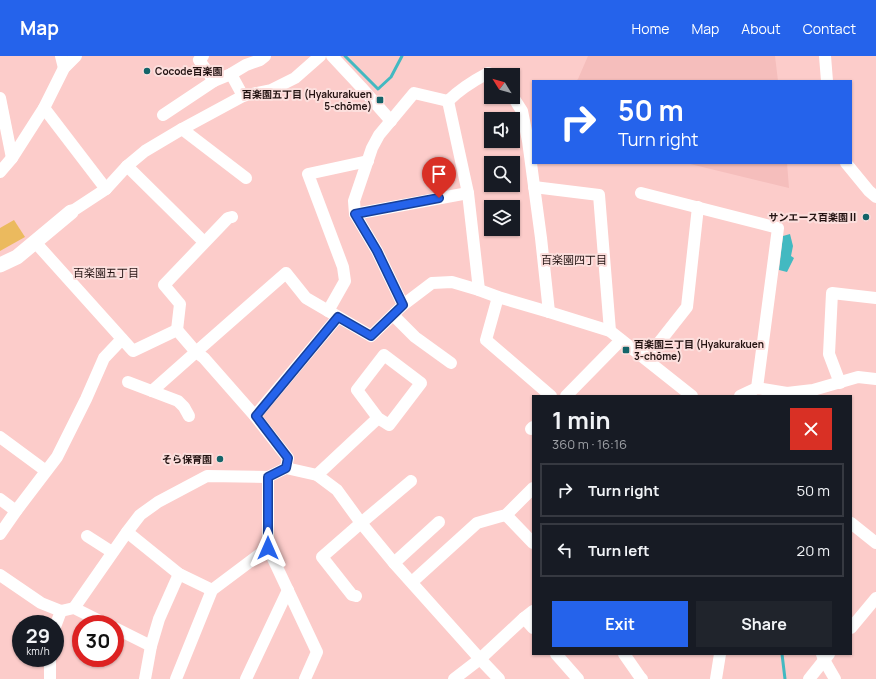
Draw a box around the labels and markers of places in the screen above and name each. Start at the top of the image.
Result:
place label: Cocode百楽園 [155,64,223,78]
marker: Cocode百楽園 [142,66,152,76]
place label: 百楽園五丁目 (Hyakurakuen 5-chōme) [242,87,372,113]
marker: 百楽園五丁目 (Hyakurakuen 5-chōme) [375,95,385,105]
pin [422,157,456,198]
place label: サンエース百楽園Ⅱ [769,210,858,224]
marker: サンエース百楽園Ⅱ [861,212,871,222]
place label: 百楽園三丁目 (Hyakurakuen 3-chōme) [634,337,764,363]
marker: 百楽園三丁目 (Hyakurakuen 3-chōme) [621,345,631,355]
place label: そら保育園 [162,452,212,466]
marker: そら保育園 [215,454,225,464]

